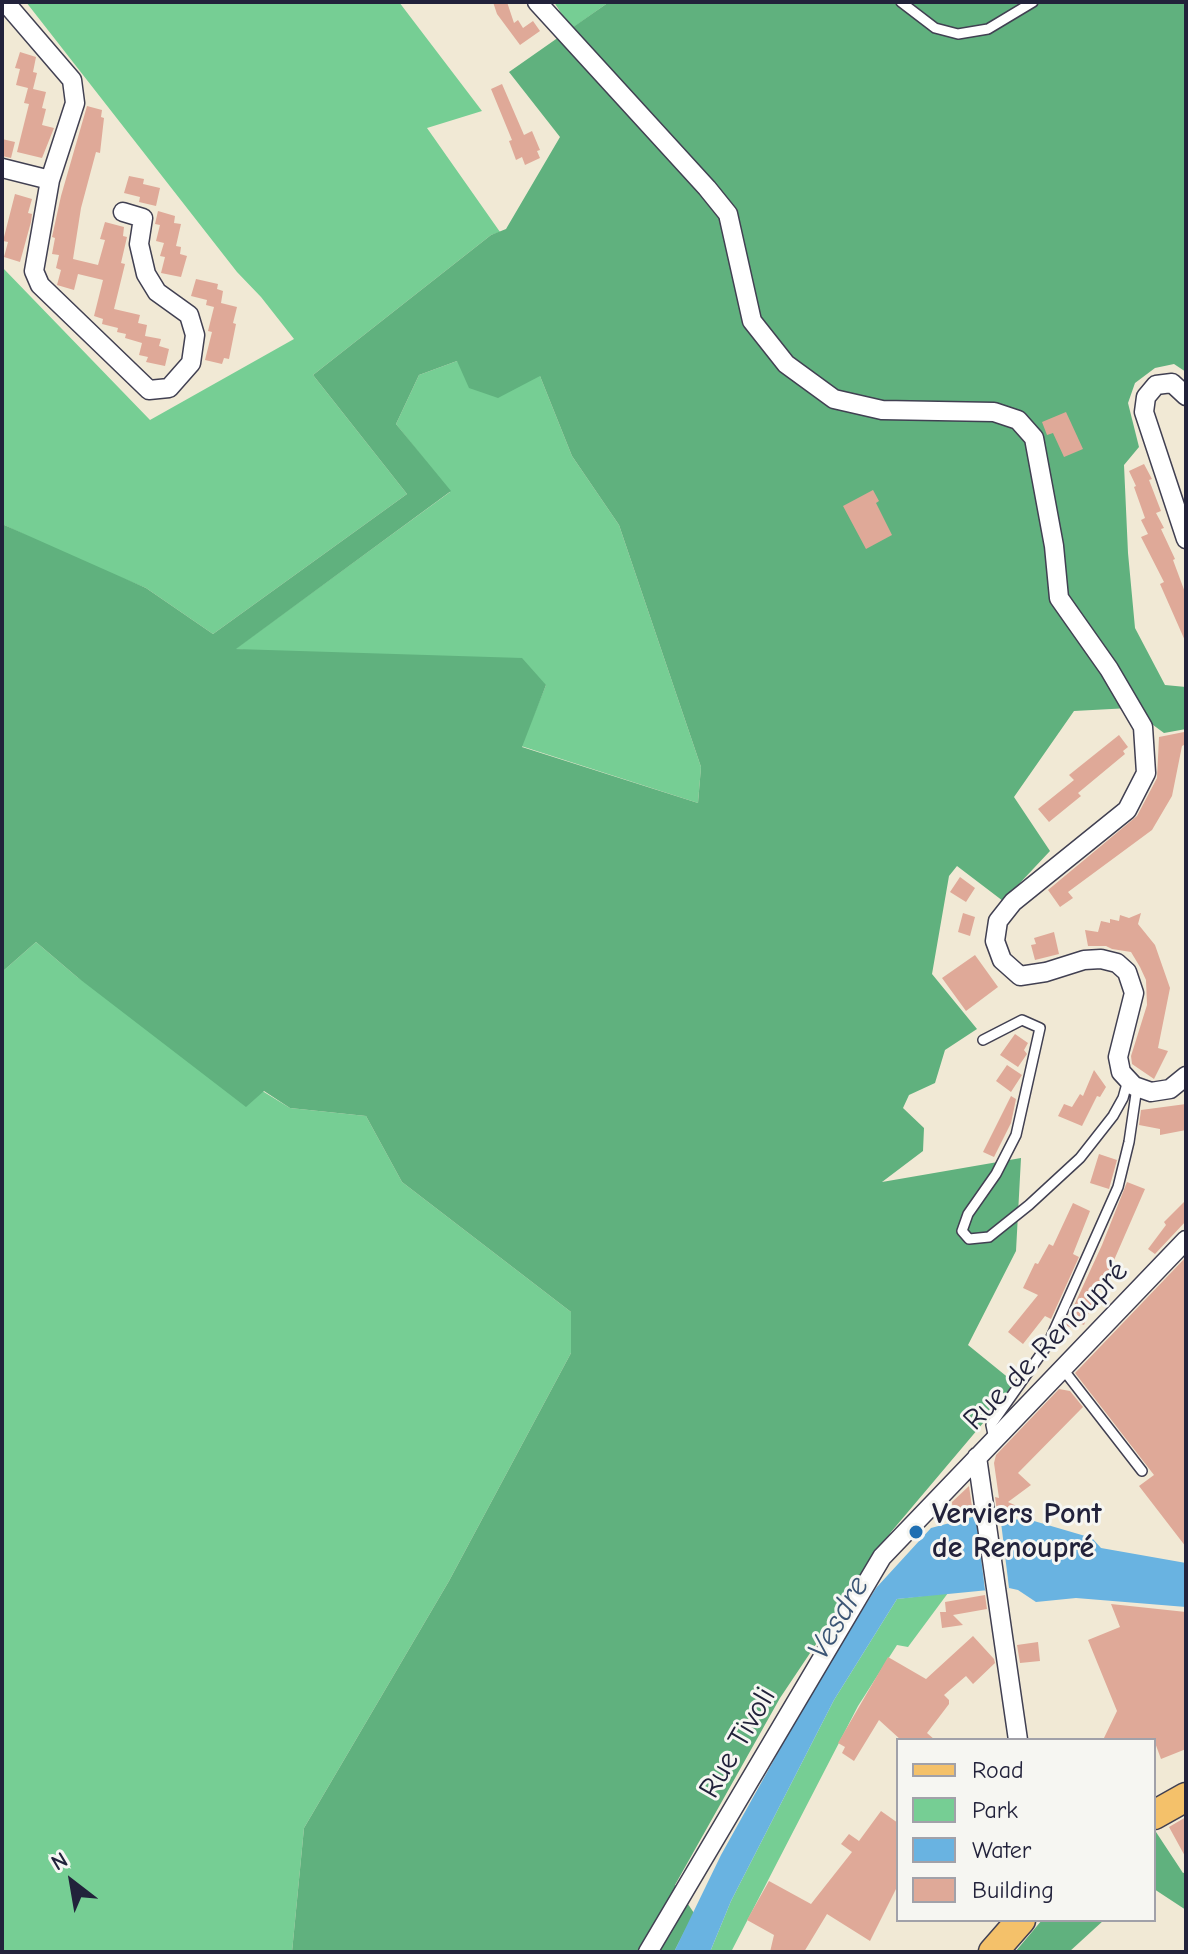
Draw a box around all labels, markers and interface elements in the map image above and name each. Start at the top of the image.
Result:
street label: Rue de Renoupré [956,1254,1136,1438]
place label: Verviers Pont de Renoupré [932,1497,1102,1568]
marker: Verviers Pont de Renoupré [907,1523,925,1541]
water label: Vesdre [800,1569,878,1667]
street label: Rue Tivoli [692,1681,784,1805]
legend [896,1738,1156,1922]
text: Road [972,1756,1024,1784]
text: Park [972,1796,1018,1824]
text: Water [972,1836,1031,1864]
north arrow [32,1842,112,1922]
text: N [47,1847,72,1876]
text: Building [972,1876,1054,1904]

